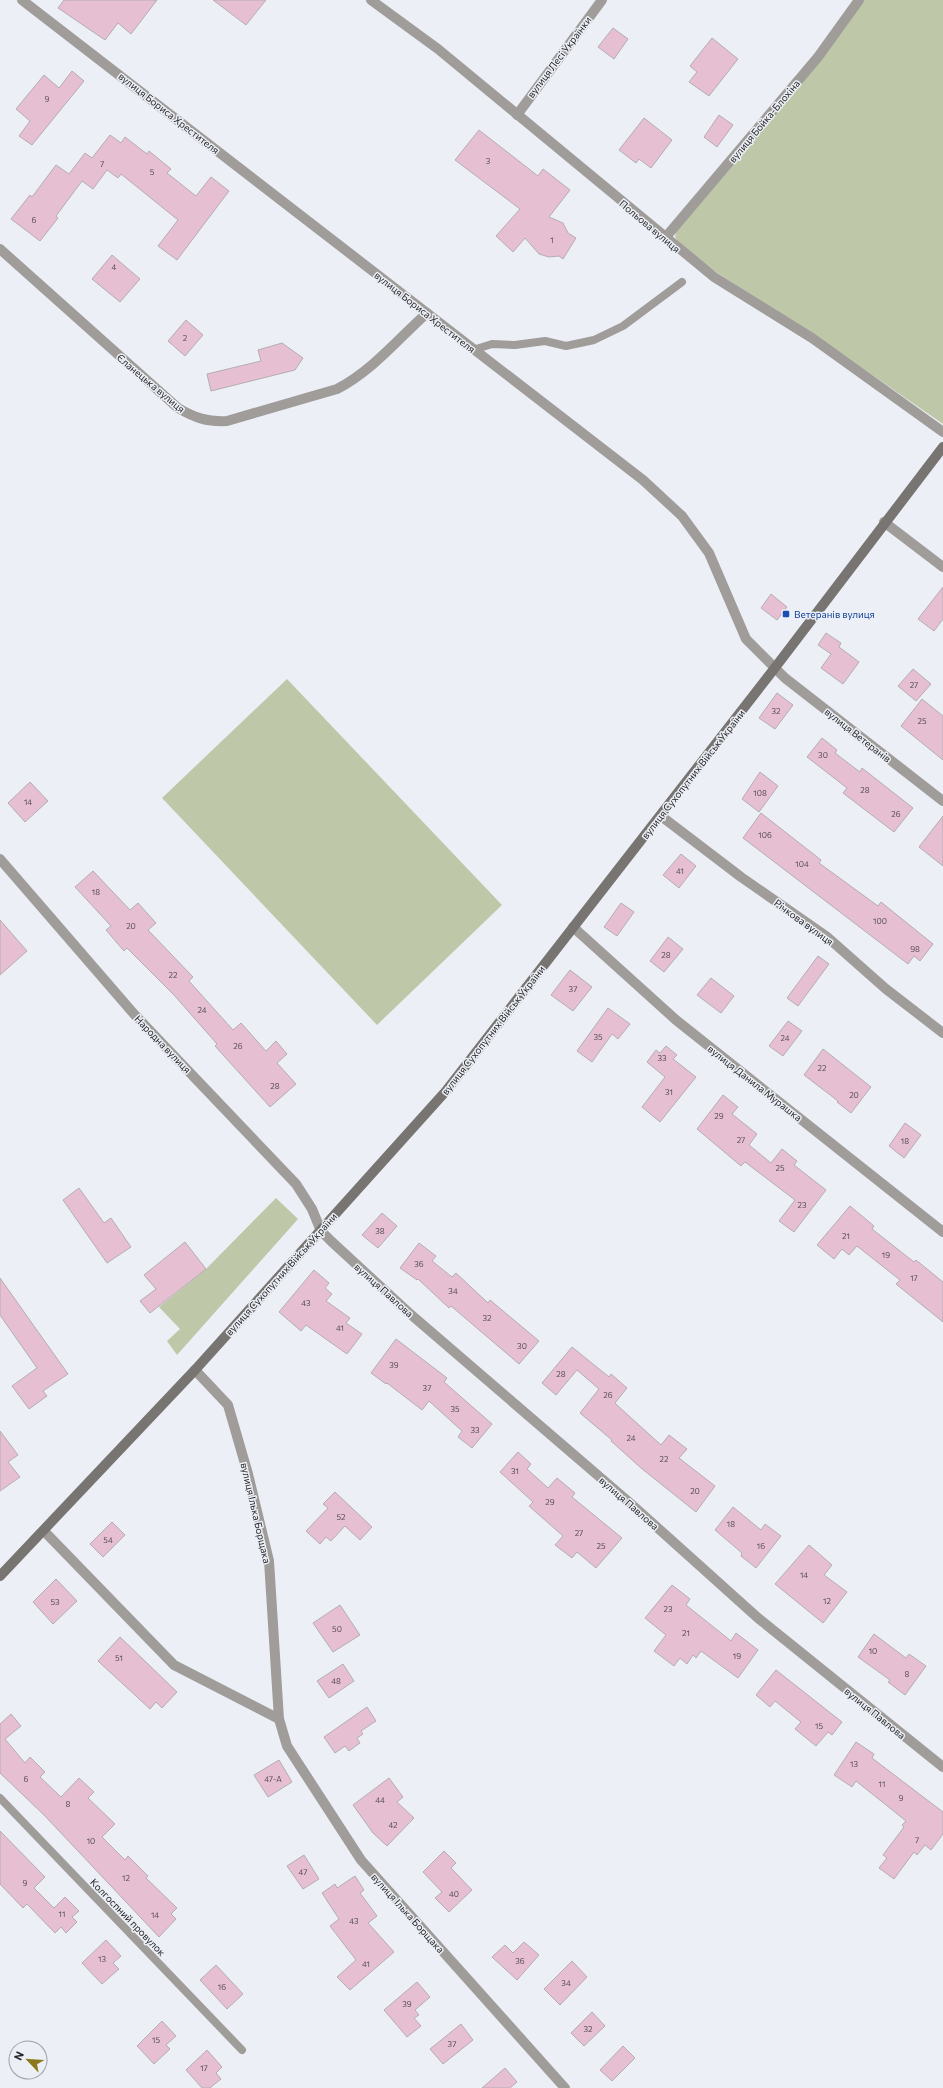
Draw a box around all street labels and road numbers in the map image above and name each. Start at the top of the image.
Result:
street label: вулиця Лесі Українки [525,14,593,100]
street label: вулиця Бориса Хрестителя [116,70,222,156]
street label: вулиця Бойка-Блохіна [726,77,802,165]
street label: Польова вулиця [617,197,683,255]
street label: вулиця Бориса Хрестителя [372,269,478,355]
street label: Єланецька вулиця [115,351,187,415]
street label: вулиця Ветеранів [822,705,894,765]
street label: вулиця Сухопутних Військ України [639,707,747,841]
street label: Річкова вулиця [772,896,836,948]
street label: вулиця Сухопутних Військ України [439,963,547,1097]
street label: Народна вулиця [132,1013,194,1075]
street label: вулиця Данила Мурашка [706,1042,804,1124]
street label: вулиця Сухопутних Військ України [223,1210,339,1338]
street label: вулиця Павлова [352,1261,416,1319]
street label: вулиця Ілька Борщака [239,1461,273,1565]
street label: вулиця Павлова [597,1474,661,1532]
street label: вулиця Павлова [842,1685,908,1741]
street label: вулиця Ілька Борщака [369,1871,447,1955]
street label: Колгоспний провулок [88,1876,168,1959]

